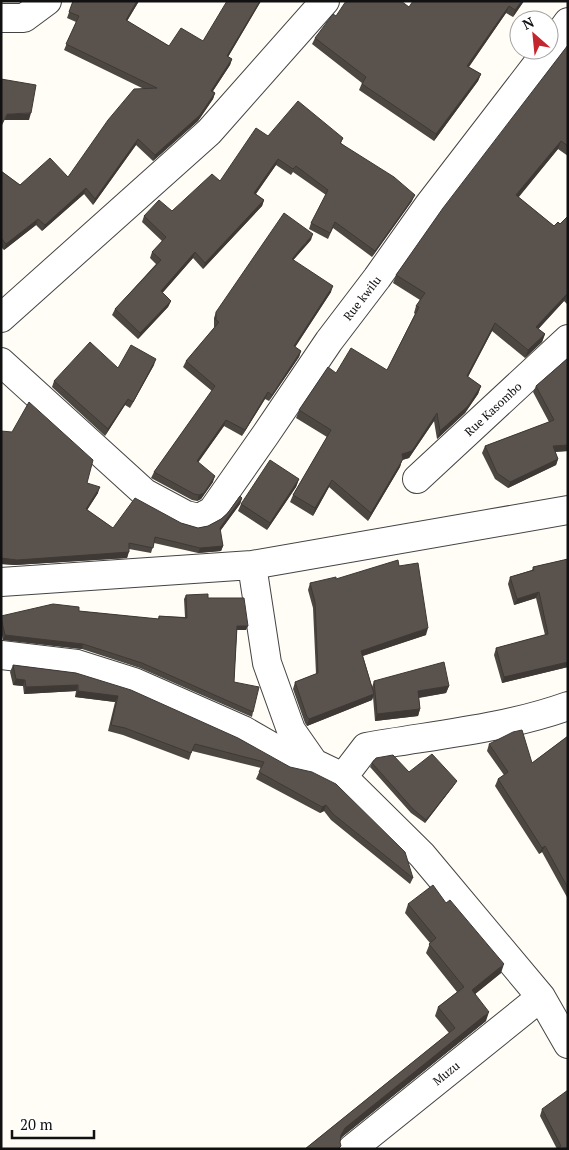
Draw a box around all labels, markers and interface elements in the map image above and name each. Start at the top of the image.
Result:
north arrow [509,10,559,60]
text: N [519,12,537,34]
street label: Rue kwilu [340,273,384,323]
street label: Rue Kasombo [461,378,525,439]
street label: Muzu [430,1058,462,1088]
scale bar [12,1108,95,1140]
text: 20 m [20,1114,53,1134]

